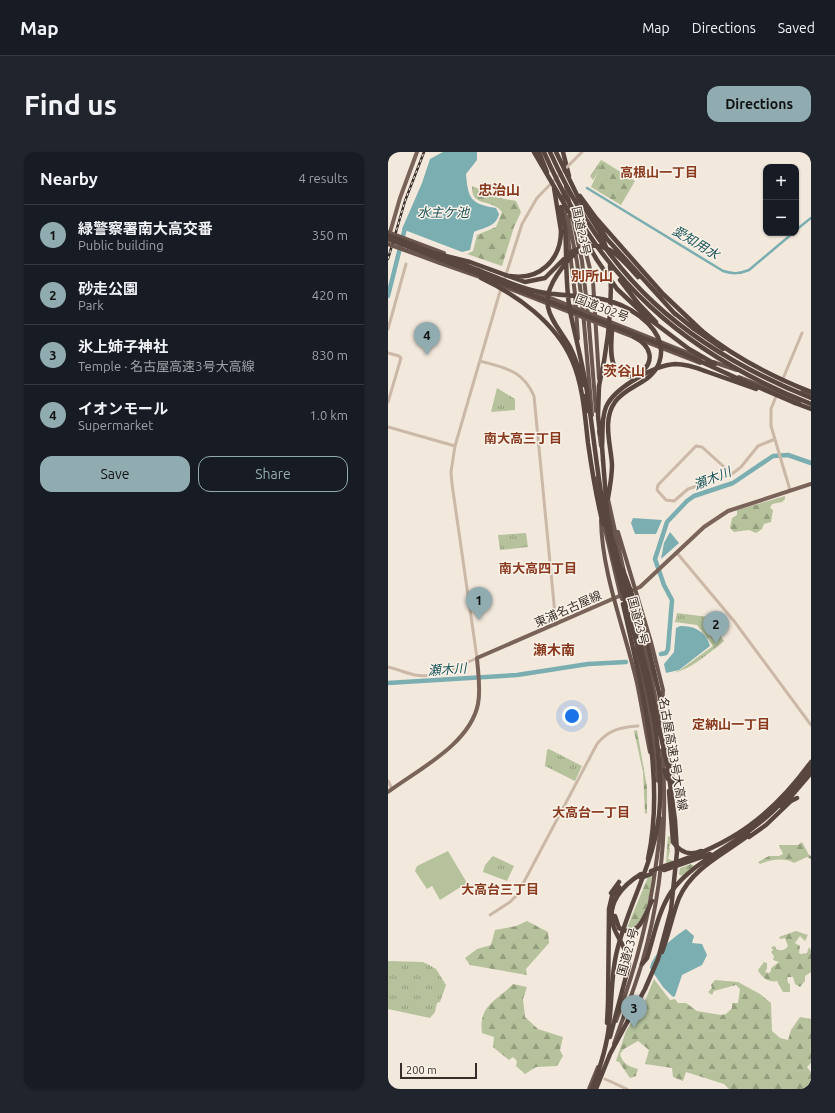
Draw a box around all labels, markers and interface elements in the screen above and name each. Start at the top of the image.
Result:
text: Map [20,17,59,39]
text: Map [642,20,670,36]
text: Directions [692,20,756,36]
text: Saved [778,20,815,36]
button: Directions [707,86,811,122]
text: Find us [24,89,117,120]
map controls [763,164,799,236]
button: + [763,164,799,200]
district label: 高根山一丁目 [620,165,698,179]
text: Nearby [40,169,98,188]
text: 4 results [298,171,348,185]
district label: 忠治山 [478,182,520,198]
button: − [763,200,799,236]
water label: 水主ケ池 [417,205,471,219]
street label: 国道23号 [570,205,593,256]
text: 緑警察署南大高交番 [78,220,213,237]
water label: 愛知用水 [670,223,724,262]
text: 1 [49,228,57,242]
text: 350 m [312,228,348,242]
text: Public building [78,238,164,252]
district label: 別所山 [571,268,613,284]
text: 砂走公園 [78,280,138,297]
text: 2 [49,288,57,302]
text: 420 m [312,288,348,302]
street label: 国道302号 [574,291,631,324]
text: Park [78,298,104,312]
pin: 4 [414,322,440,355]
text: 氷上姉子神社 [78,338,168,355]
text: 3 [49,348,57,362]
text: 830 m [312,348,348,362]
text: Temple · 名古屋高速3号大高線 [78,359,255,373]
district label: 茨谷山 [603,363,645,379]
text: イオンモール [78,400,168,417]
text: 4 [49,408,57,422]
text: 1.0 km [309,408,348,422]
text: Supermarket [78,418,153,432]
district label: 南大高三丁目 [484,431,562,445]
button: Save [40,456,190,492]
button: Share [198,456,348,492]
water label: 瀬木川 [691,463,735,492]
district label: 南大高四丁目 [499,561,577,575]
pin: 1 [466,587,492,620]
street label: 東浦名古屋線 [532,588,603,629]
street label: 国道23号 [626,595,651,646]
pin: 2 [703,611,729,644]
district label: 瀬木南 [533,642,575,658]
water label: 瀬木川 [427,661,469,677]
street label: 名古屋高速3号大高線 [657,696,690,812]
your location [562,706,582,726]
district label: 定納山一丁目 [692,717,770,731]
district label: 大高台一丁目 [552,805,630,819]
district label: 大高台三丁目 [461,882,539,896]
street label: 国道23号 [614,926,641,977]
pin: 3 [621,995,647,1028]
scale bar [400,1061,477,1080]
text: 200 m [406,1064,437,1076]

